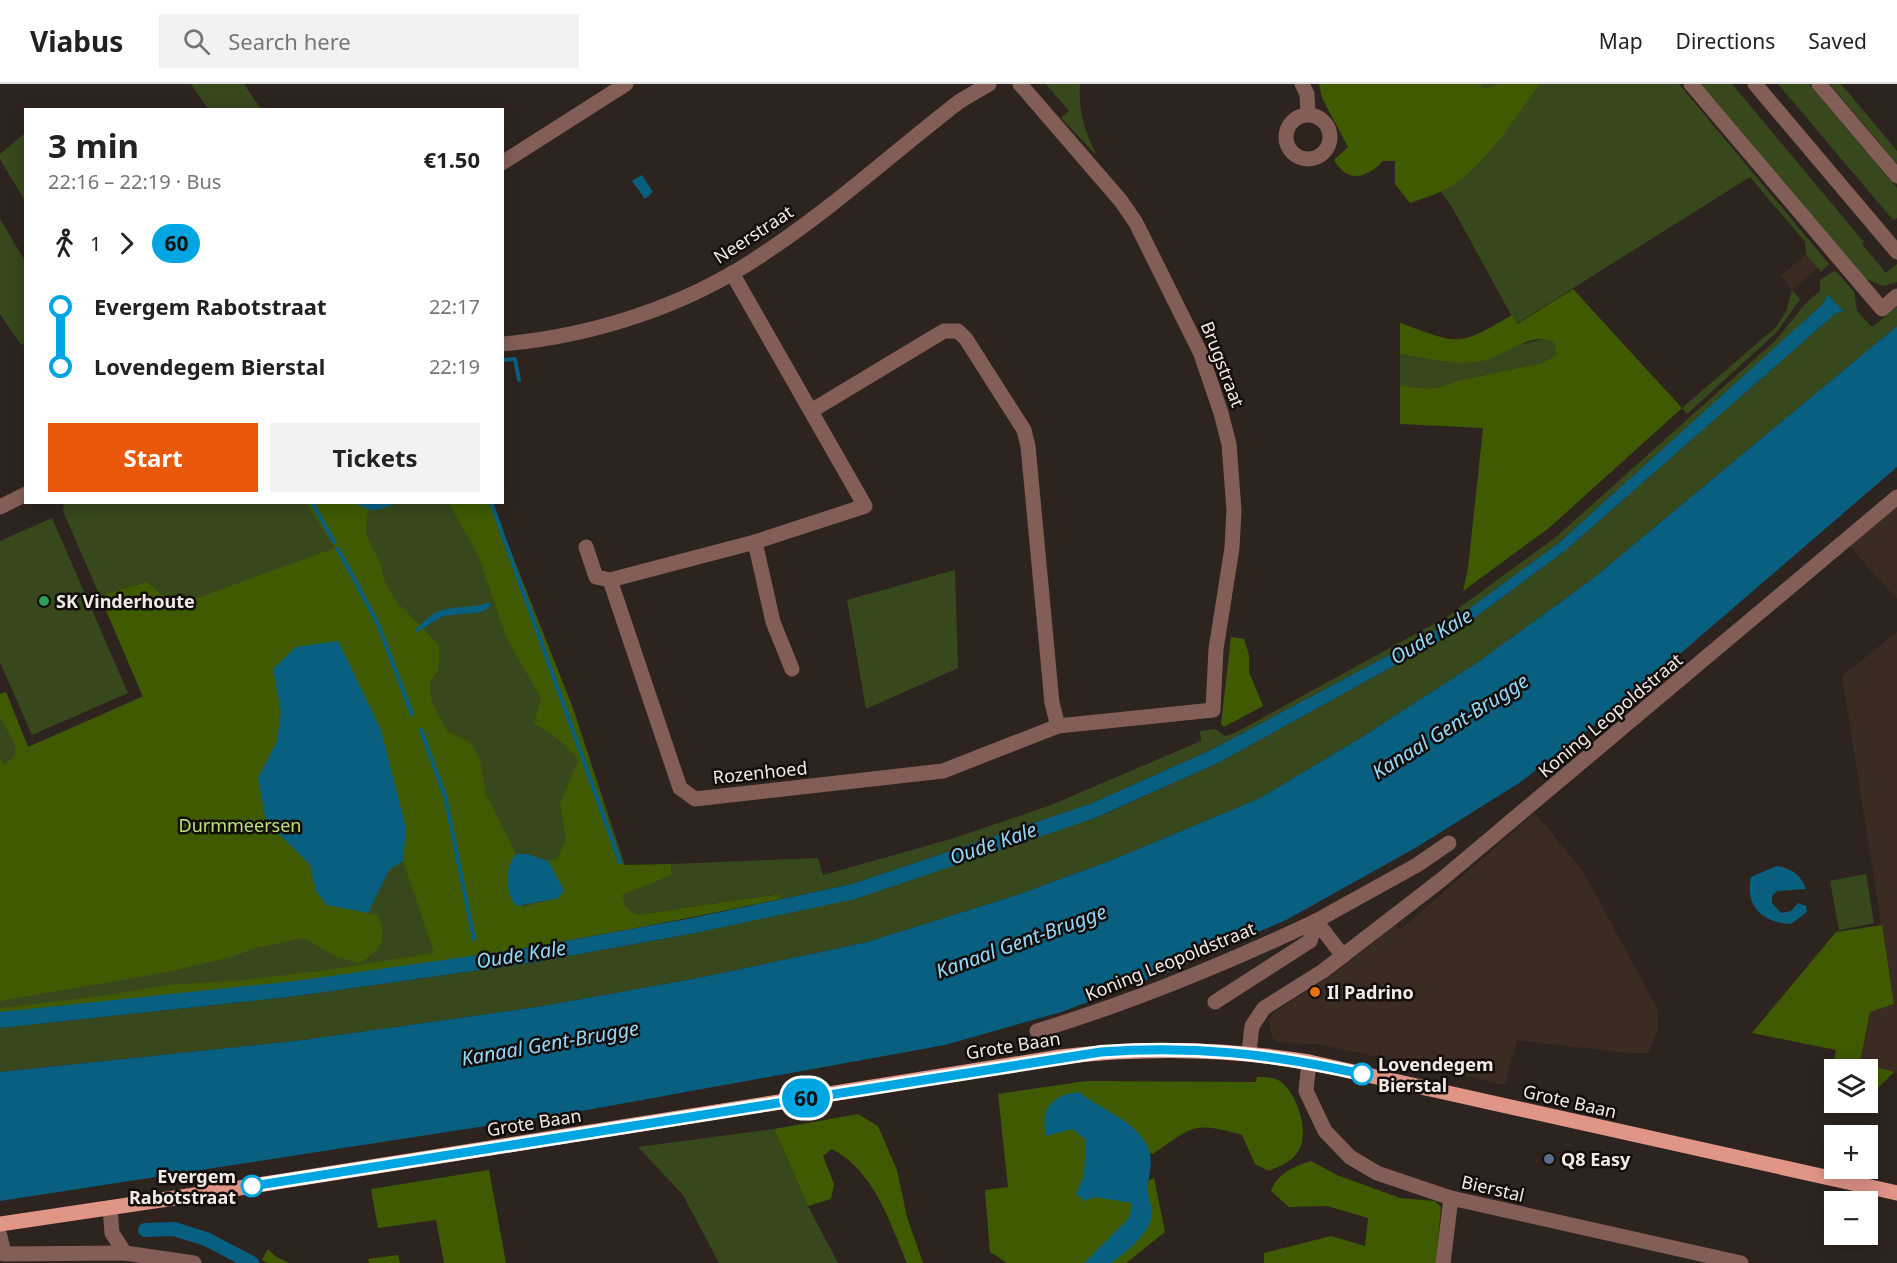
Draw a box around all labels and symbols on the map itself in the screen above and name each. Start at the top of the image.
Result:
street label: Neerstraat [709,199,798,269]
street label: Brugstraat [1196,318,1251,411]
place label: SK Vinderhoute [56,589,195,613]
marker: SK Vinderhoute [37,594,51,608]
water label: Oude Kale [1385,602,1477,670]
street label: Koning Leopoldstraat [1533,647,1688,783]
water label: Kanaal Gent-Brugge [1367,667,1533,785]
street label: Rozenhoed [712,755,808,789]
park label: Durmmeersen [179,813,302,837]
water label: Oude Kale [946,815,1040,870]
water label: Kanaal Gent-Brugge [932,898,1110,984]
street label: Koning Leopoldstraat [1081,916,1259,1006]
water label: Oude Kale [474,934,568,974]
place label: Il Padrino [1327,980,1414,1004]
marker: Il Padrino [1308,985,1322,999]
water label: Kanaal Gent-Brugge [459,1014,641,1072]
street label: Grote Baan [964,1026,1062,1064]
place label: Lovendegem Bierstal [1378,1052,1493,1097]
marker: Lovendegem Bierstal [1351,1063,1373,1085]
line badge: 60 [779,1078,833,1118]
street label: Grote Baan [1521,1079,1619,1123]
street label: Grote Baan [485,1103,583,1141]
place label: Q8 Easy [1561,1147,1631,1171]
marker: Q8 Easy [1542,1152,1556,1166]
place label: Evergem Rabotstraat [129,1164,236,1209]
street label: Bierstal [1459,1169,1527,1207]
marker: Evergem Rabotstraat [241,1175,263,1197]

